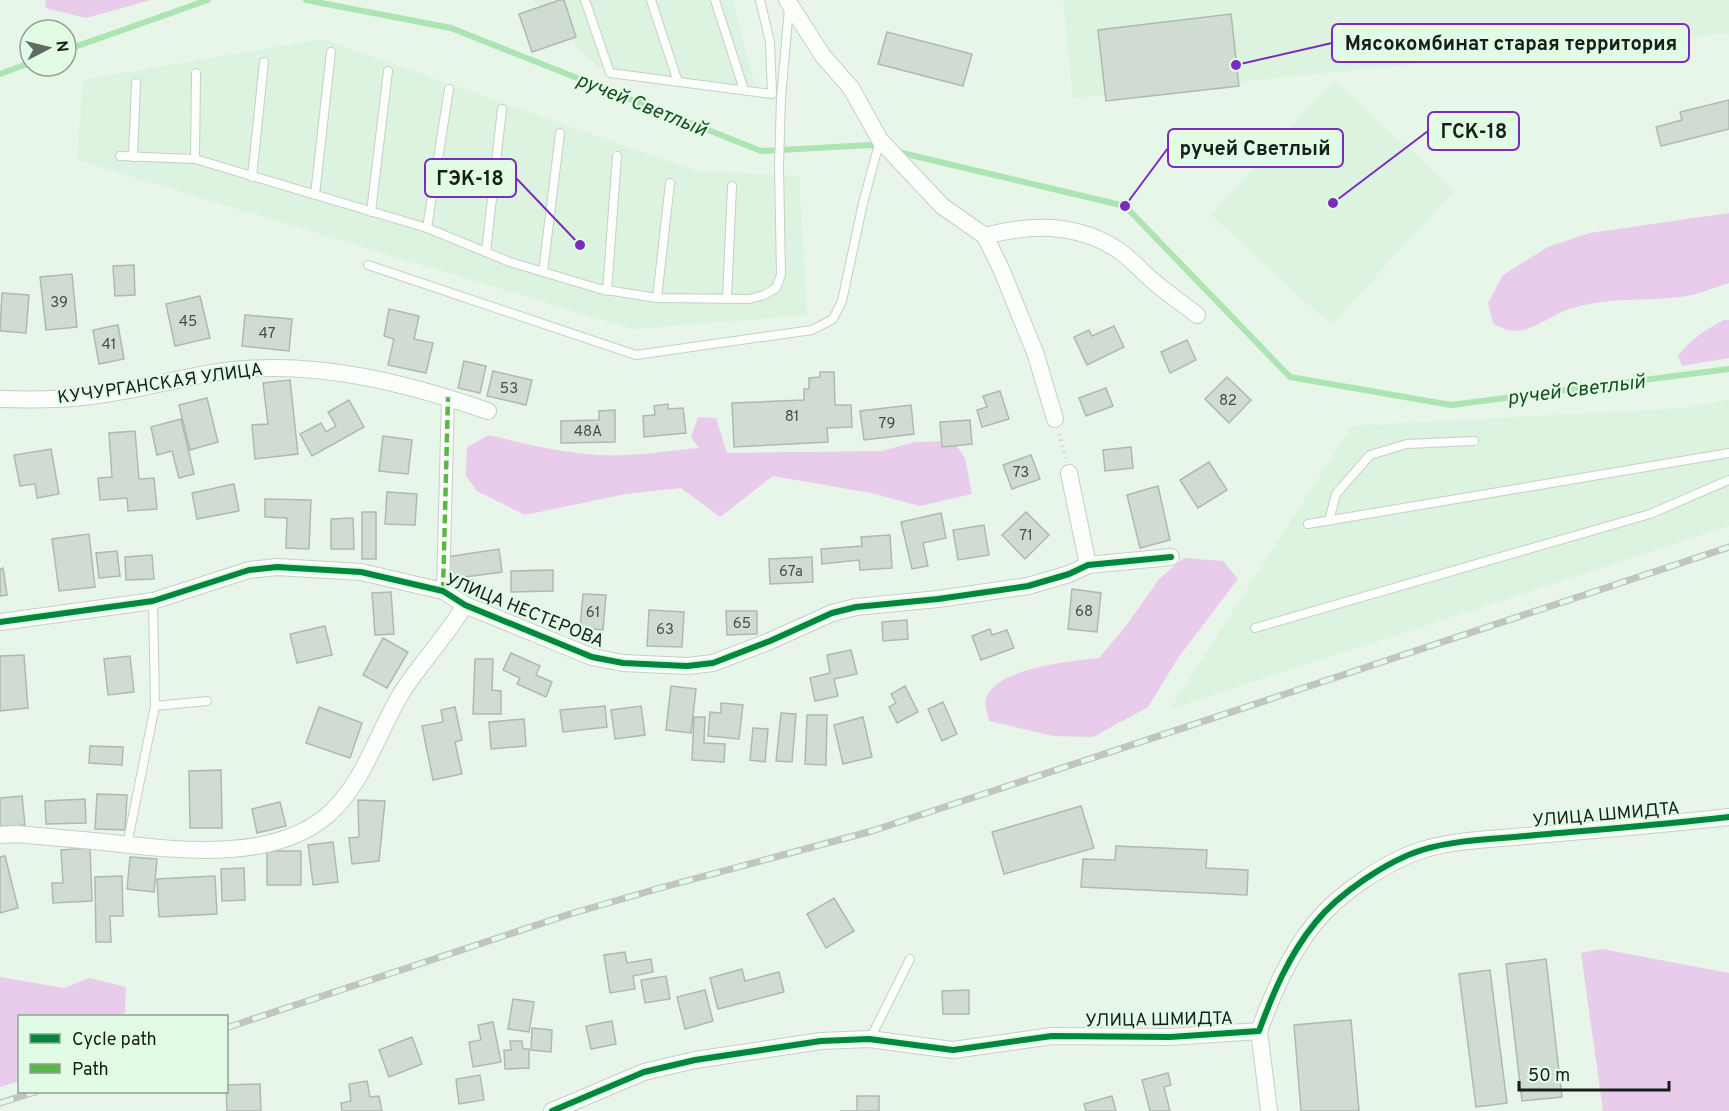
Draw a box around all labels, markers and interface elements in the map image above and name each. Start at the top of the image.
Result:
north arrow [18,18,78,78]
callout: Мясокомбинат старая территория [1332,24,1689,62]
text: Мясокомбинат старая территория [1345,32,1677,58]
text: N [50,39,72,53]
water label: ручей Светлый [572,68,712,144]
callout: ГСК-18 [1428,112,1519,150]
text: ГСК-18 [1441,120,1507,146]
callout: ручей Светлый [1168,129,1343,167]
text: ручей Светлый [1179,137,1331,163]
callout: ГЭК-18 [425,159,516,197]
text: ГЭК-18 [436,167,504,193]
house number: 39 [50,294,68,313]
house number: 45 [179,313,197,332]
house number: 47 [259,325,276,344]
house number: 41 [102,336,116,355]
street label: КУЧУРГАНСКАЯ УЛИЦА [56,359,264,410]
water label: ручей Светлый [1506,369,1648,412]
house number: 53 [500,380,518,399]
house number: 82 [1219,392,1237,411]
house number: 81 [785,408,799,427]
house number: 79 [879,415,895,434]
house number: 48А [574,423,602,442]
house number: 73 [1013,464,1029,483]
house number: 71 [1019,527,1033,546]
house number: 67а [779,563,803,582]
street label: УЛИЦА НЕСТЕРОВА [442,569,607,654]
house number: 68 [1075,603,1093,622]
house number: 61 [586,604,600,623]
house number: 65 [733,615,751,634]
house number: 63 [656,621,674,640]
street label: УЛИЦА ШМИДТА [1532,798,1681,833]
street label: УЛИЦА ШМИДТА [1085,1008,1233,1033]
legend [18,1015,228,1093]
text: Cycle path [72,1029,157,1052]
scale bar [1519,1054,1669,1092]
text: Path [72,1059,109,1082]
text: 50 m [1528,1065,1570,1088]

